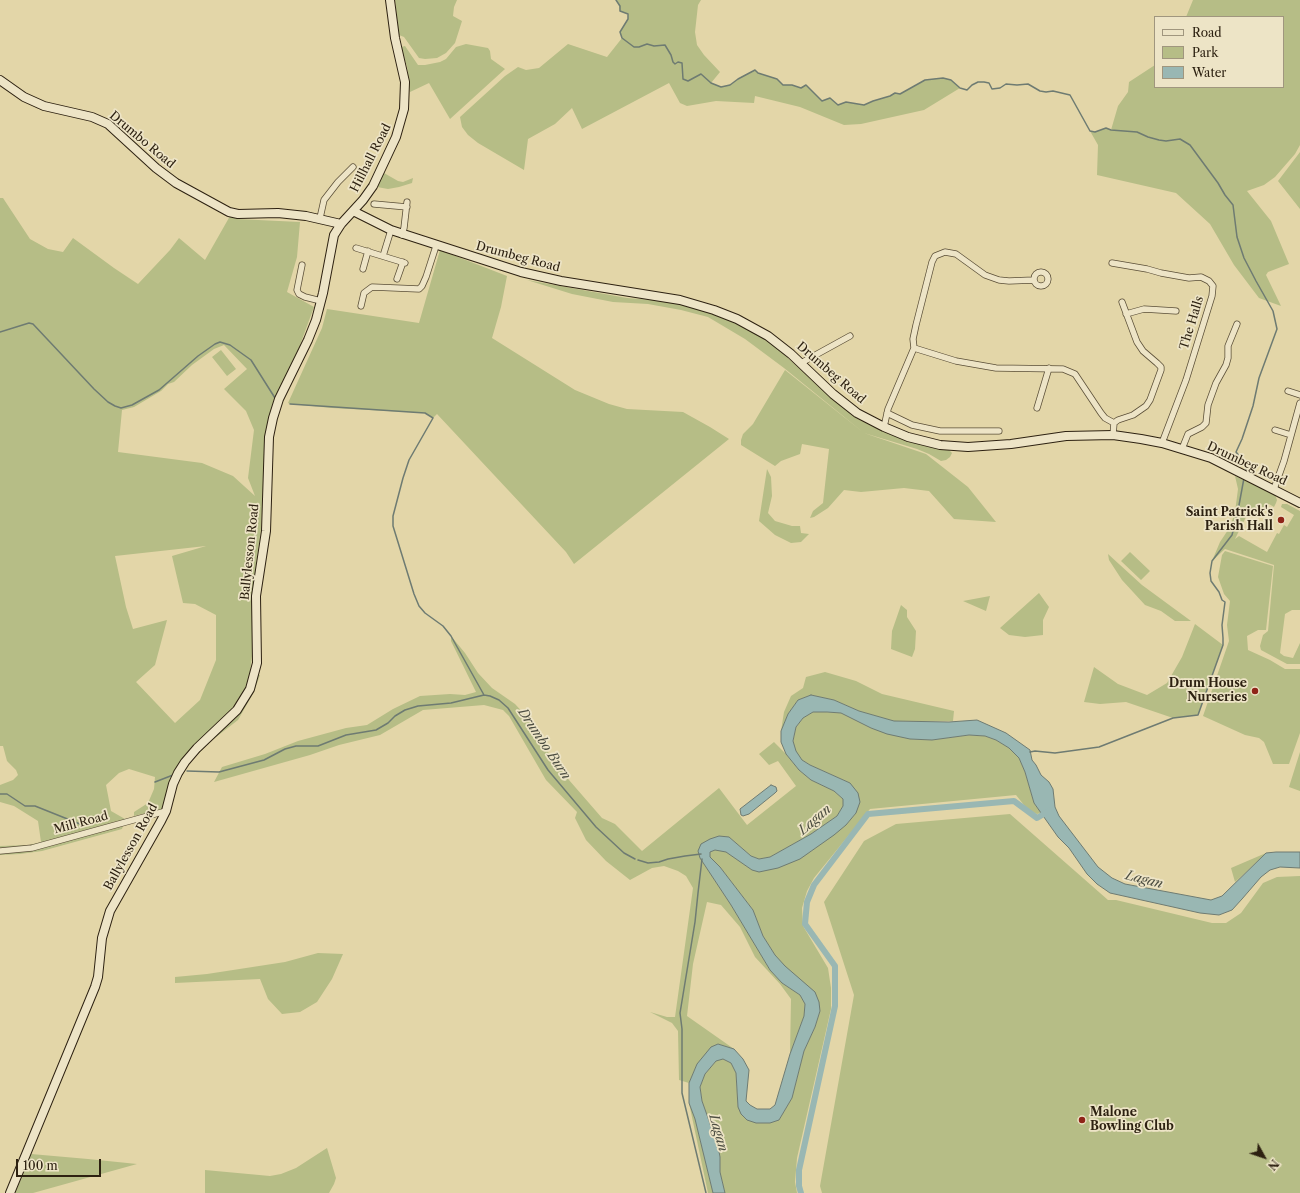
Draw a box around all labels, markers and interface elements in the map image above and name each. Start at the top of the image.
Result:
legend [1154,16,1284,88]
text: Road [1192,25,1222,40]
text: Park [1192,45,1218,60]
text: Water [1192,65,1226,80]
street label: Drumbo Road [106,109,178,171]
street label: Hillhall Road [348,121,394,195]
street label: Drumbeg Road [474,239,562,275]
street label: The Halls [1177,294,1207,352]
street label: Drumbeg Road [794,339,868,407]
street label: Drumbeg Road [1205,439,1289,489]
street label: Ballylesson Road [238,503,262,601]
place label: Saint Patrick's Parish Hall [1186,506,1273,534]
marker: Saint Patrick's Parish Hall [1276,515,1286,525]
place label: Drum House Nurseries [1169,677,1247,705]
marker: Drum House Nurseries [1250,686,1260,696]
water label: Drumbo Burn [514,705,574,783]
street label: Ballylesson Road [101,801,161,893]
water label: Lagan [796,802,834,838]
street label: Mill Road [52,809,110,837]
water label: Lagan [1124,868,1164,892]
place label: Malone Bowling Club [1090,1106,1174,1134]
water label: Lagan [705,1113,731,1153]
marker: Malone Bowling Club [1077,1115,1087,1125]
north arrow [1244,1137,1284,1177]
scale bar [18,1151,103,1177]
text: N [1265,1157,1282,1173]
text: 100 m [23,1158,58,1173]

